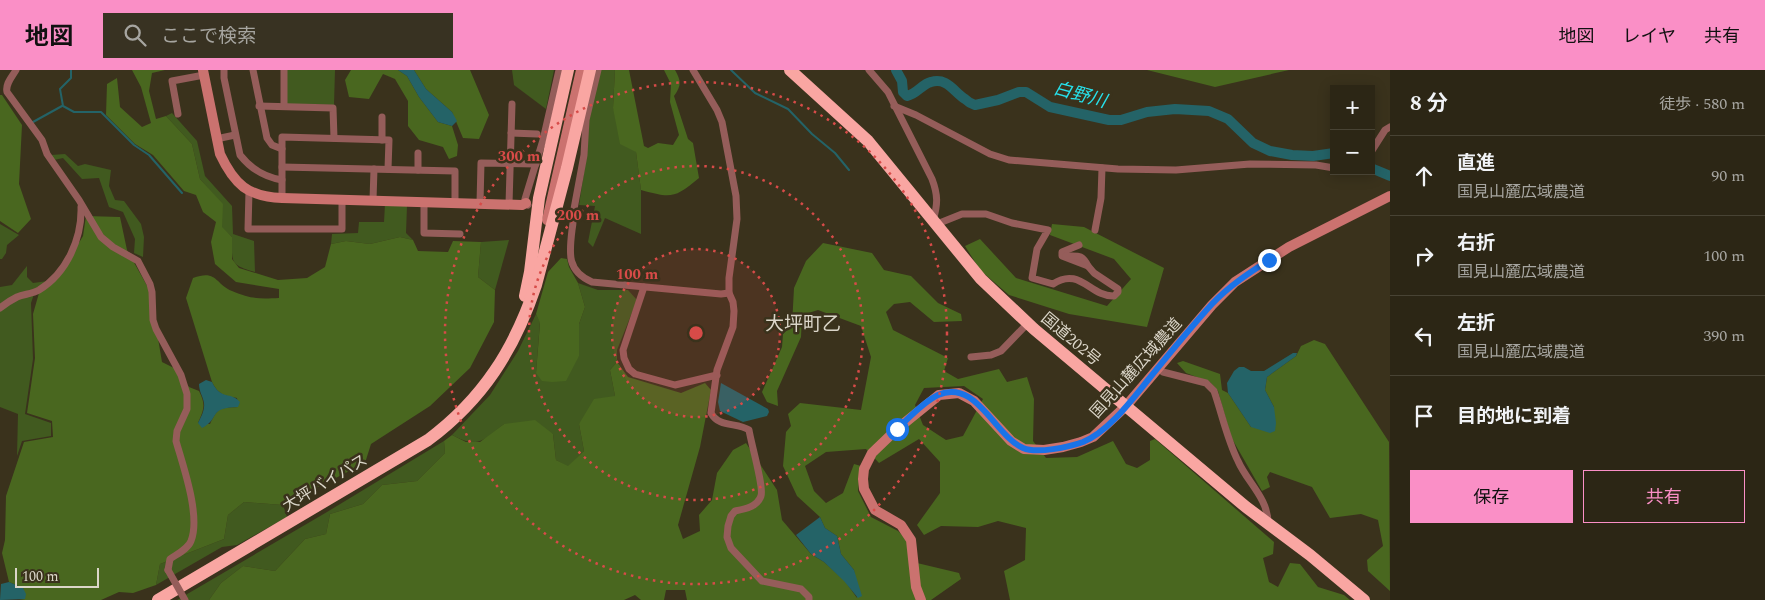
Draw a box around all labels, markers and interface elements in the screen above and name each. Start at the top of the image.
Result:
search box [103,13,453,58]
text: 地図 [25,19,73,55]
icon: search [121,21,149,49]
text: ここで検索 [161,22,256,51]
text: 地図 [1559,23,1595,50]
text: レイヤ [1623,23,1676,50]
text: 共有 [1704,23,1740,50]
water label: 白野川 [1050,75,1112,116]
map controls [1330,85,1375,175]
button: + [1330,85,1375,130]
text: 8 分 [1410,88,1448,120]
text: 徒歩 · 580 m [1659,92,1745,116]
button: − [1330,130,1375,175]
text: 300 m [498,145,541,168]
text: 直進 [1457,149,1495,178]
icon: ahead [1410,162,1438,190]
text: 90 m [1711,164,1745,188]
text: 国見山麓広域農道 [1457,180,1585,204]
text: 200 m [557,204,600,227]
text: 右折 [1457,229,1495,258]
icon: right [1410,242,1438,270]
text: 100 m [1703,244,1745,268]
route end [1258,249,1281,272]
text: 国見山麓広域農道 [1457,260,1585,284]
text: 100 m [616,263,659,286]
street label: 国道202号 [1036,307,1106,371]
text: 左折 [1457,309,1495,338]
district label: 大坪町乙 [765,310,841,339]
street label: 国見山麓広域農道 [1084,312,1188,424]
icon: left [1410,322,1438,350]
centre of rings [687,324,705,342]
text: 390 m [1703,324,1745,348]
text: 国見山麓広域農道 [1457,340,1585,364]
icon: arrive [1410,402,1438,430]
text: 目的地に到着 [1457,402,1571,431]
route start [886,418,909,441]
street label: 大坪バイパス [278,448,372,518]
button: 保存 [1410,470,1573,523]
button: 共有 [1583,470,1745,523]
scale bar [15,565,99,588]
text: 100 m [22,566,59,587]

